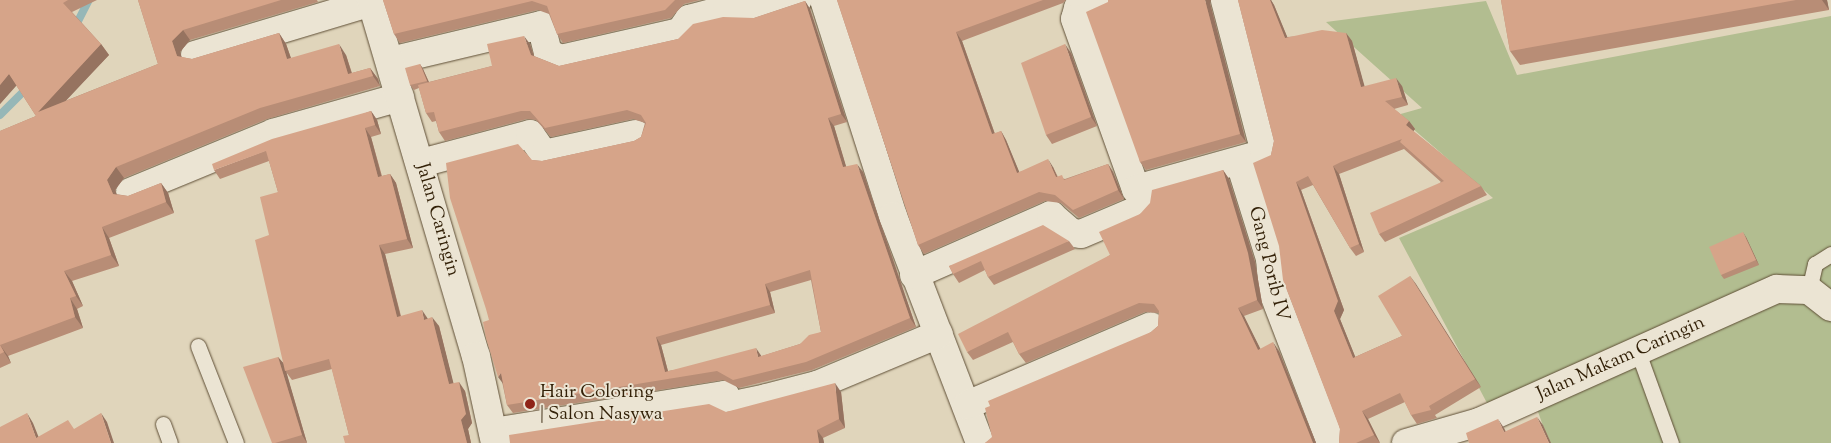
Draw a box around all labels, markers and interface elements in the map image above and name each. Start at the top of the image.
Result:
street label: Jalan Caringin [410,161,464,279]
street label: Gang Porib IV [1243,204,1293,324]
street label: Jalan Makam Caringin [1533,312,1709,406]
place label: Hair Coloring | Salon Nasywa [540,382,663,426]
marker: Hair Coloring | Salon Nasywa [524,398,536,410]

